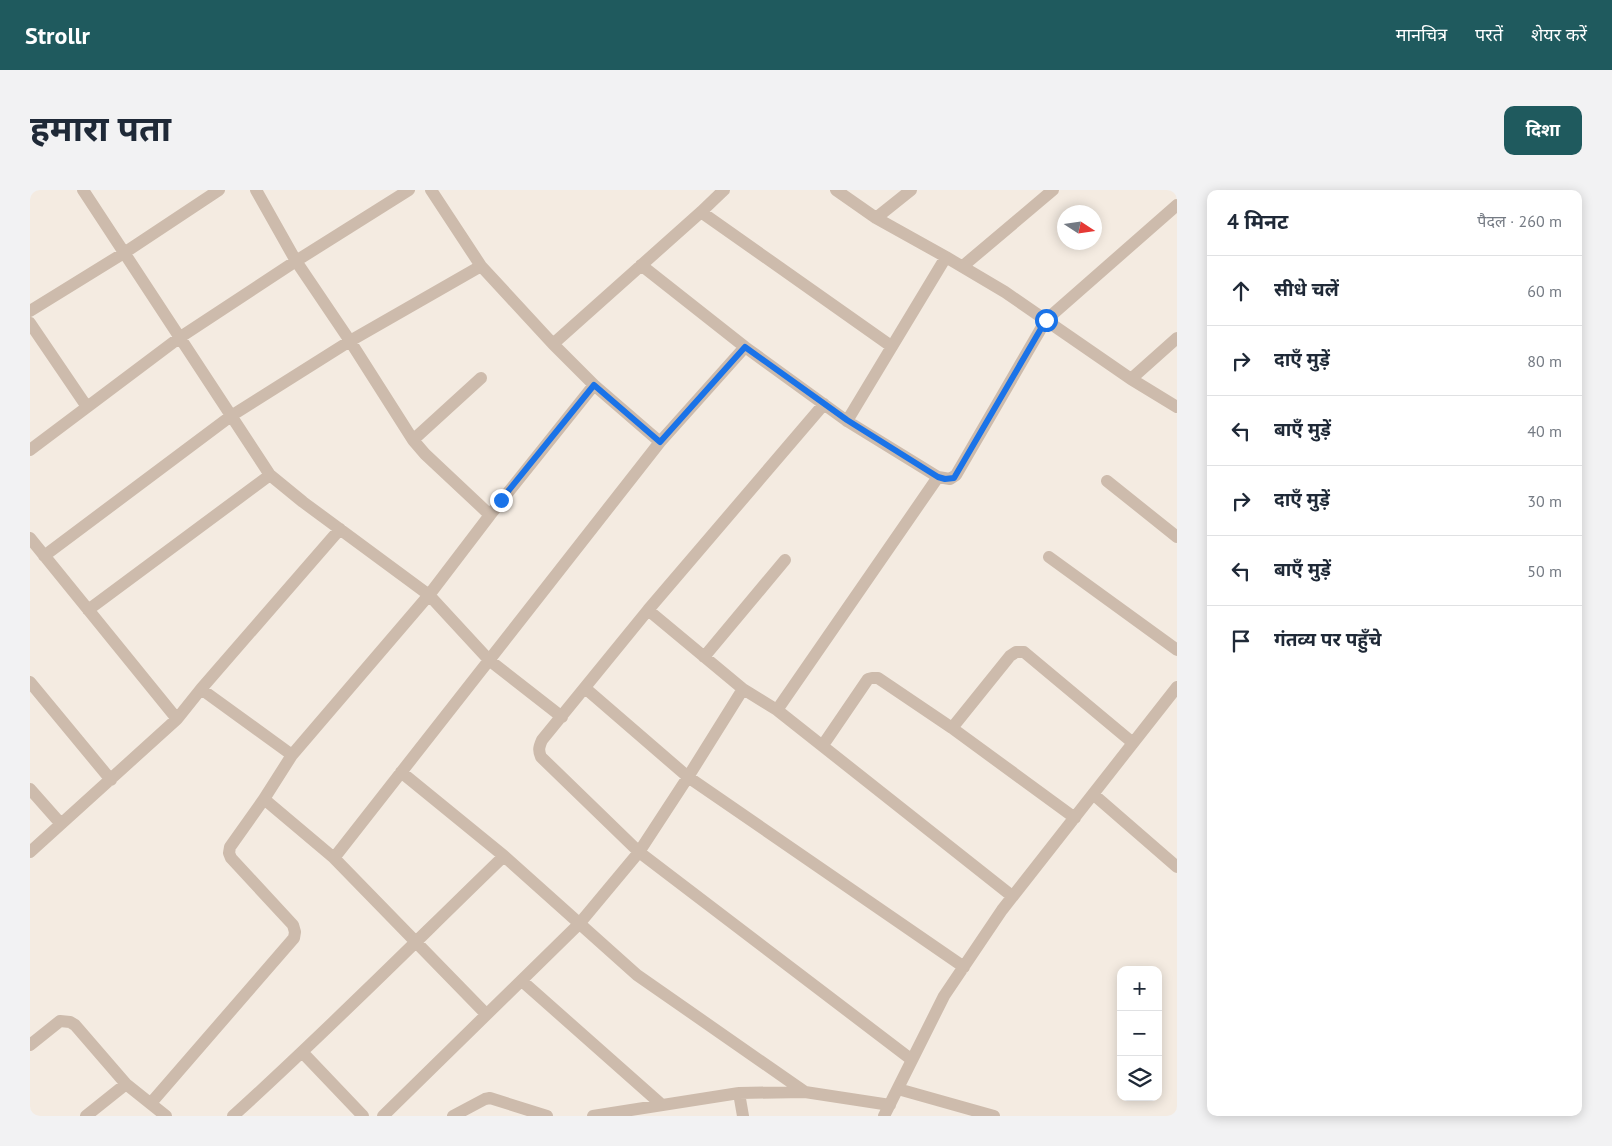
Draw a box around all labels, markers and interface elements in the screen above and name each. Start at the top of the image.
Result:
text: Strollr [25,20,90,51]
text: मानचित्र [1396,23,1447,46]
text: परतें [1475,23,1503,46]
text: शेयर करें [1531,23,1587,46]
text: हमारा पता [30,105,171,151]
button: दिशा [1504,106,1582,155]
north arrow [1057,205,1102,250]
text: 4 मिनट [1227,208,1288,235]
text: पैदल · 260 m [1477,211,1562,231]
icon: ahead [1227,277,1255,305]
text: सीधे चलें [1274,277,1339,301]
text: 60 m [1527,281,1562,301]
route start [1035,309,1058,332]
icon: right [1227,347,1255,375]
text: दाएँ मुड़ें [1274,347,1330,371]
text: 80 m [1527,351,1562,371]
icon: left [1227,417,1255,445]
text: बाएँ मुड़ें [1274,417,1331,441]
text: 40 m [1527,421,1562,441]
icon: right [1227,487,1255,515]
text: दाएँ मुड़ें [1274,487,1330,511]
route end [490,489,513,512]
text: 30 m [1527,491,1562,511]
icon: left [1227,557,1255,585]
text: बाएँ मुड़ें [1274,557,1331,581]
text: 50 m [1527,561,1562,581]
icon: arrive [1227,627,1255,655]
text: गंतव्य पर पहुँचे [1274,627,1381,651]
map controls [1117,966,1162,1101]
button: + [1117,966,1162,1011]
button: − [1117,1011,1162,1056]
button: layers [1117,1056,1162,1101]

